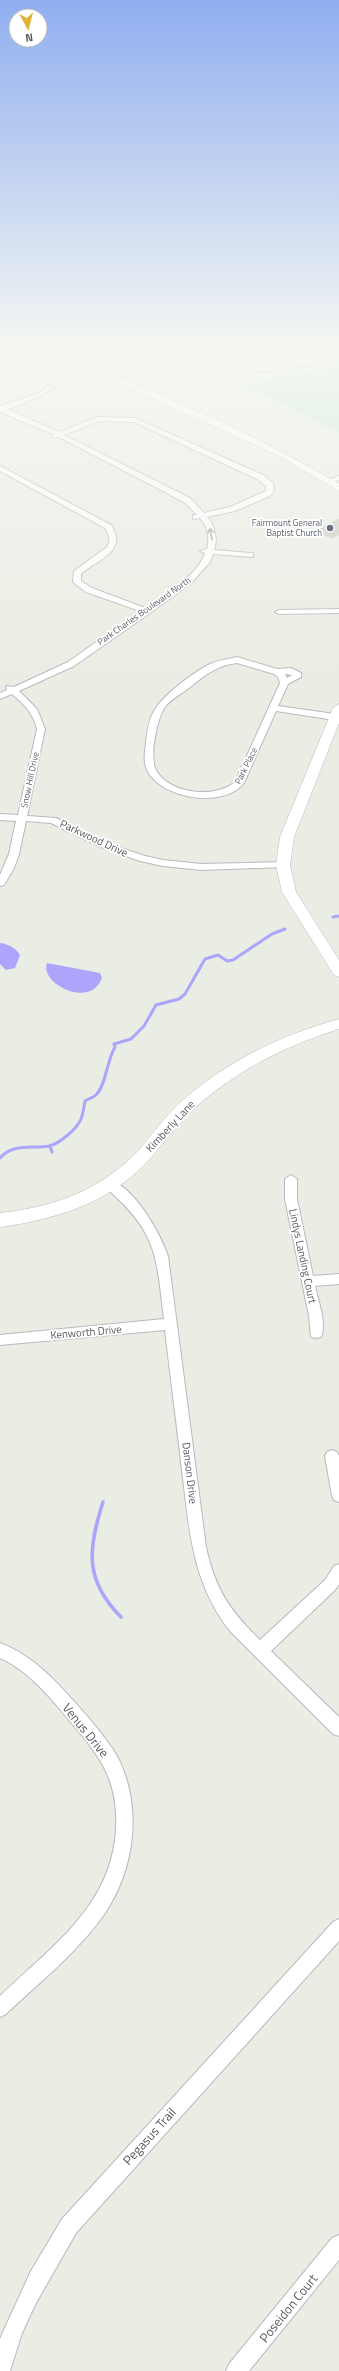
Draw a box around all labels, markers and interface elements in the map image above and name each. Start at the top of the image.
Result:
north arrow [8,8,48,48]
text: N [24,30,34,46]
place label: Fairmount General Baptist Church [252,516,322,539]
marker: Fairmount General Baptist Church [325,523,335,533]
one-way arrow [207,528,215,541]
street label: Park Charles Boulevard North [94,573,193,648]
street label: Park Place [231,745,260,786]
street label: Snow Hill Drive [17,750,42,809]
street label: Parkwood Drive [57,815,131,861]
street label: Kimberly Lane [142,1096,198,1155]
street label: Lindys Landing Court [285,1207,321,1305]
street label: Kenworth Drive [50,1321,123,1343]
street label: Danson Drive [178,1441,202,1505]
street label: Venus Drive [58,1698,114,1762]
street label: Pegasus Trail [118,2103,180,2169]
street label: Poseidon Court [254,2269,322,2347]

